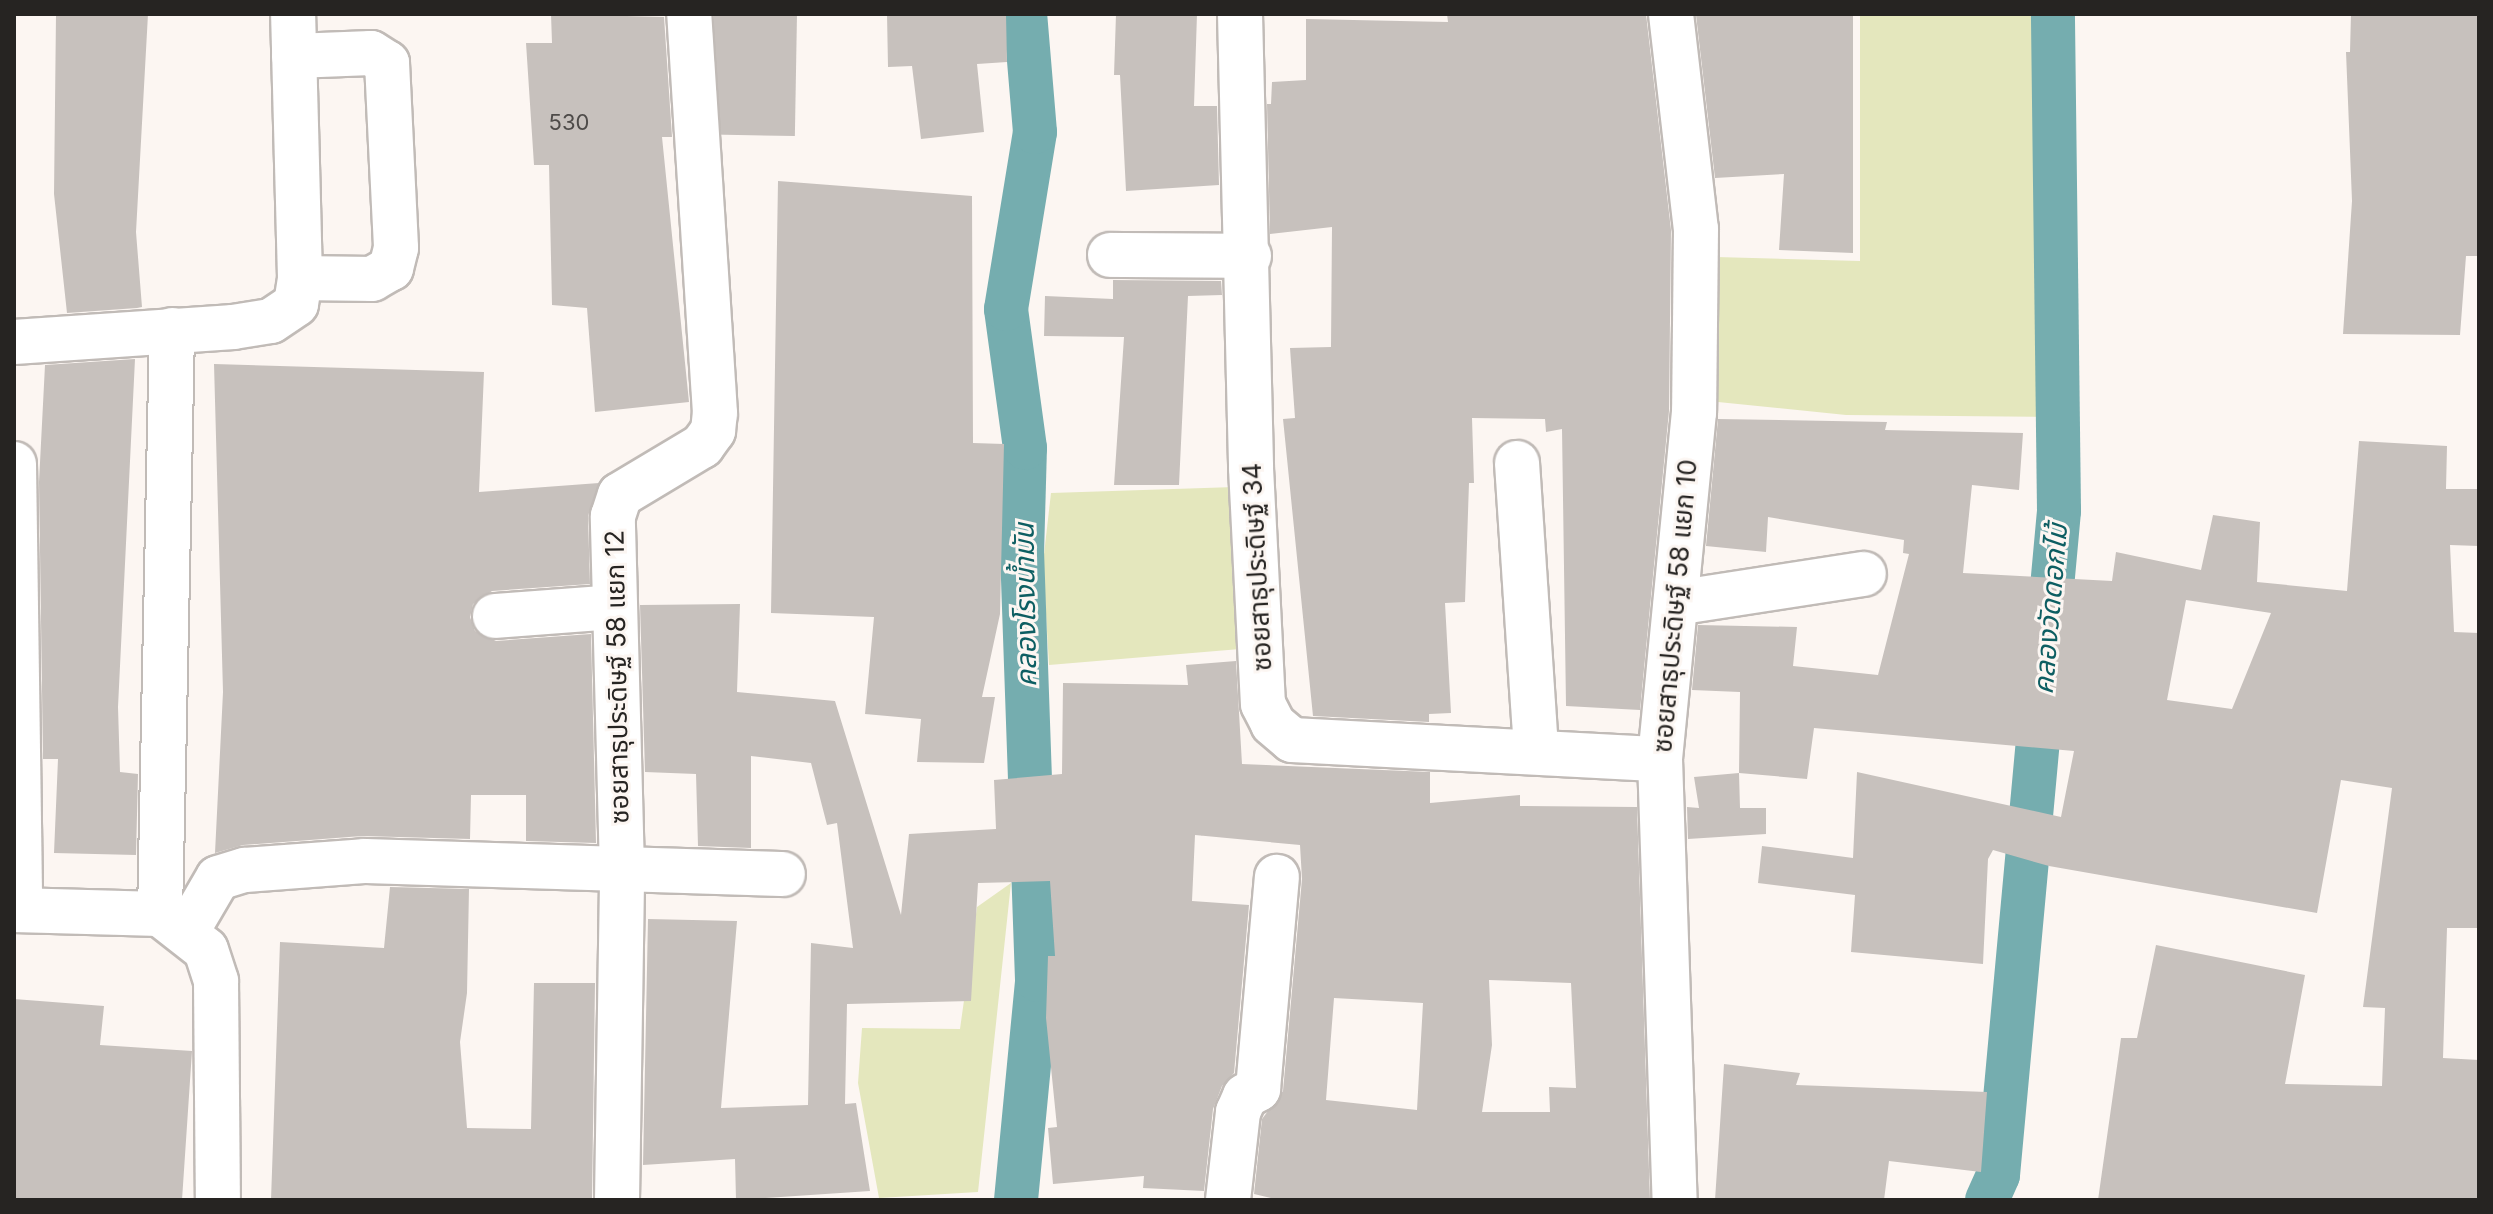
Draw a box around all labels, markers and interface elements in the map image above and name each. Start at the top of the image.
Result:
house number: 530 [549,110,589,136]
street label: ซอยสาธุประดิษฐ์ 58 แยก 10 [1647,458,1703,754]
street label: ซอยสาธุประดิษฐ์ 34 [1236,462,1278,672]
water label: คลองวัดดอกไม้ [2026,522,2074,696]
water label: คลองโรงน้ำมัน [1007,523,1043,687]
street label: ซอยสาธุประดิษฐ์ 58 แยก 12 [599,530,635,824]

